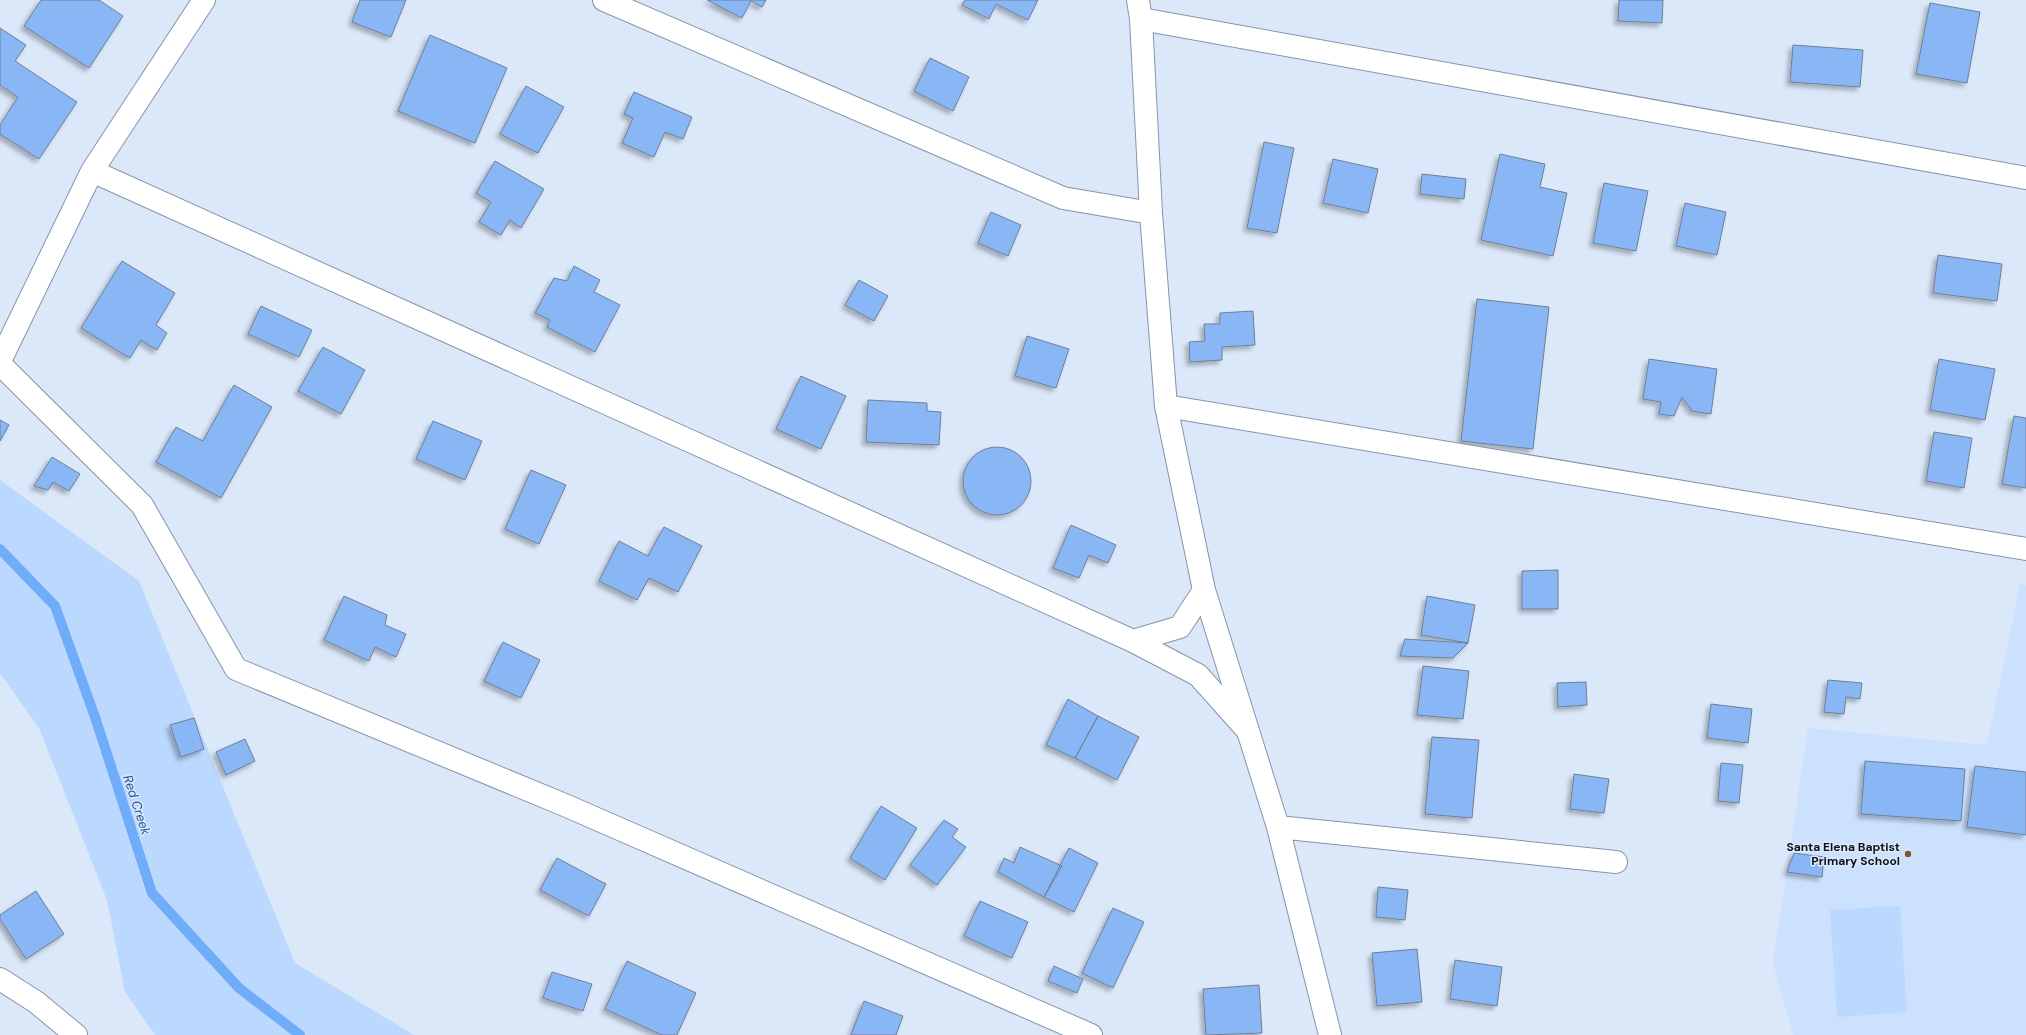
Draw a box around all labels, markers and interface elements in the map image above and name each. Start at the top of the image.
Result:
water label: Red Creek [119,773,155,838]
place label: Santa Elena Baptist Primary School [1786,839,1900,869]
marker: Santa Elena Baptist Primary School [1903,849,1913,859]

